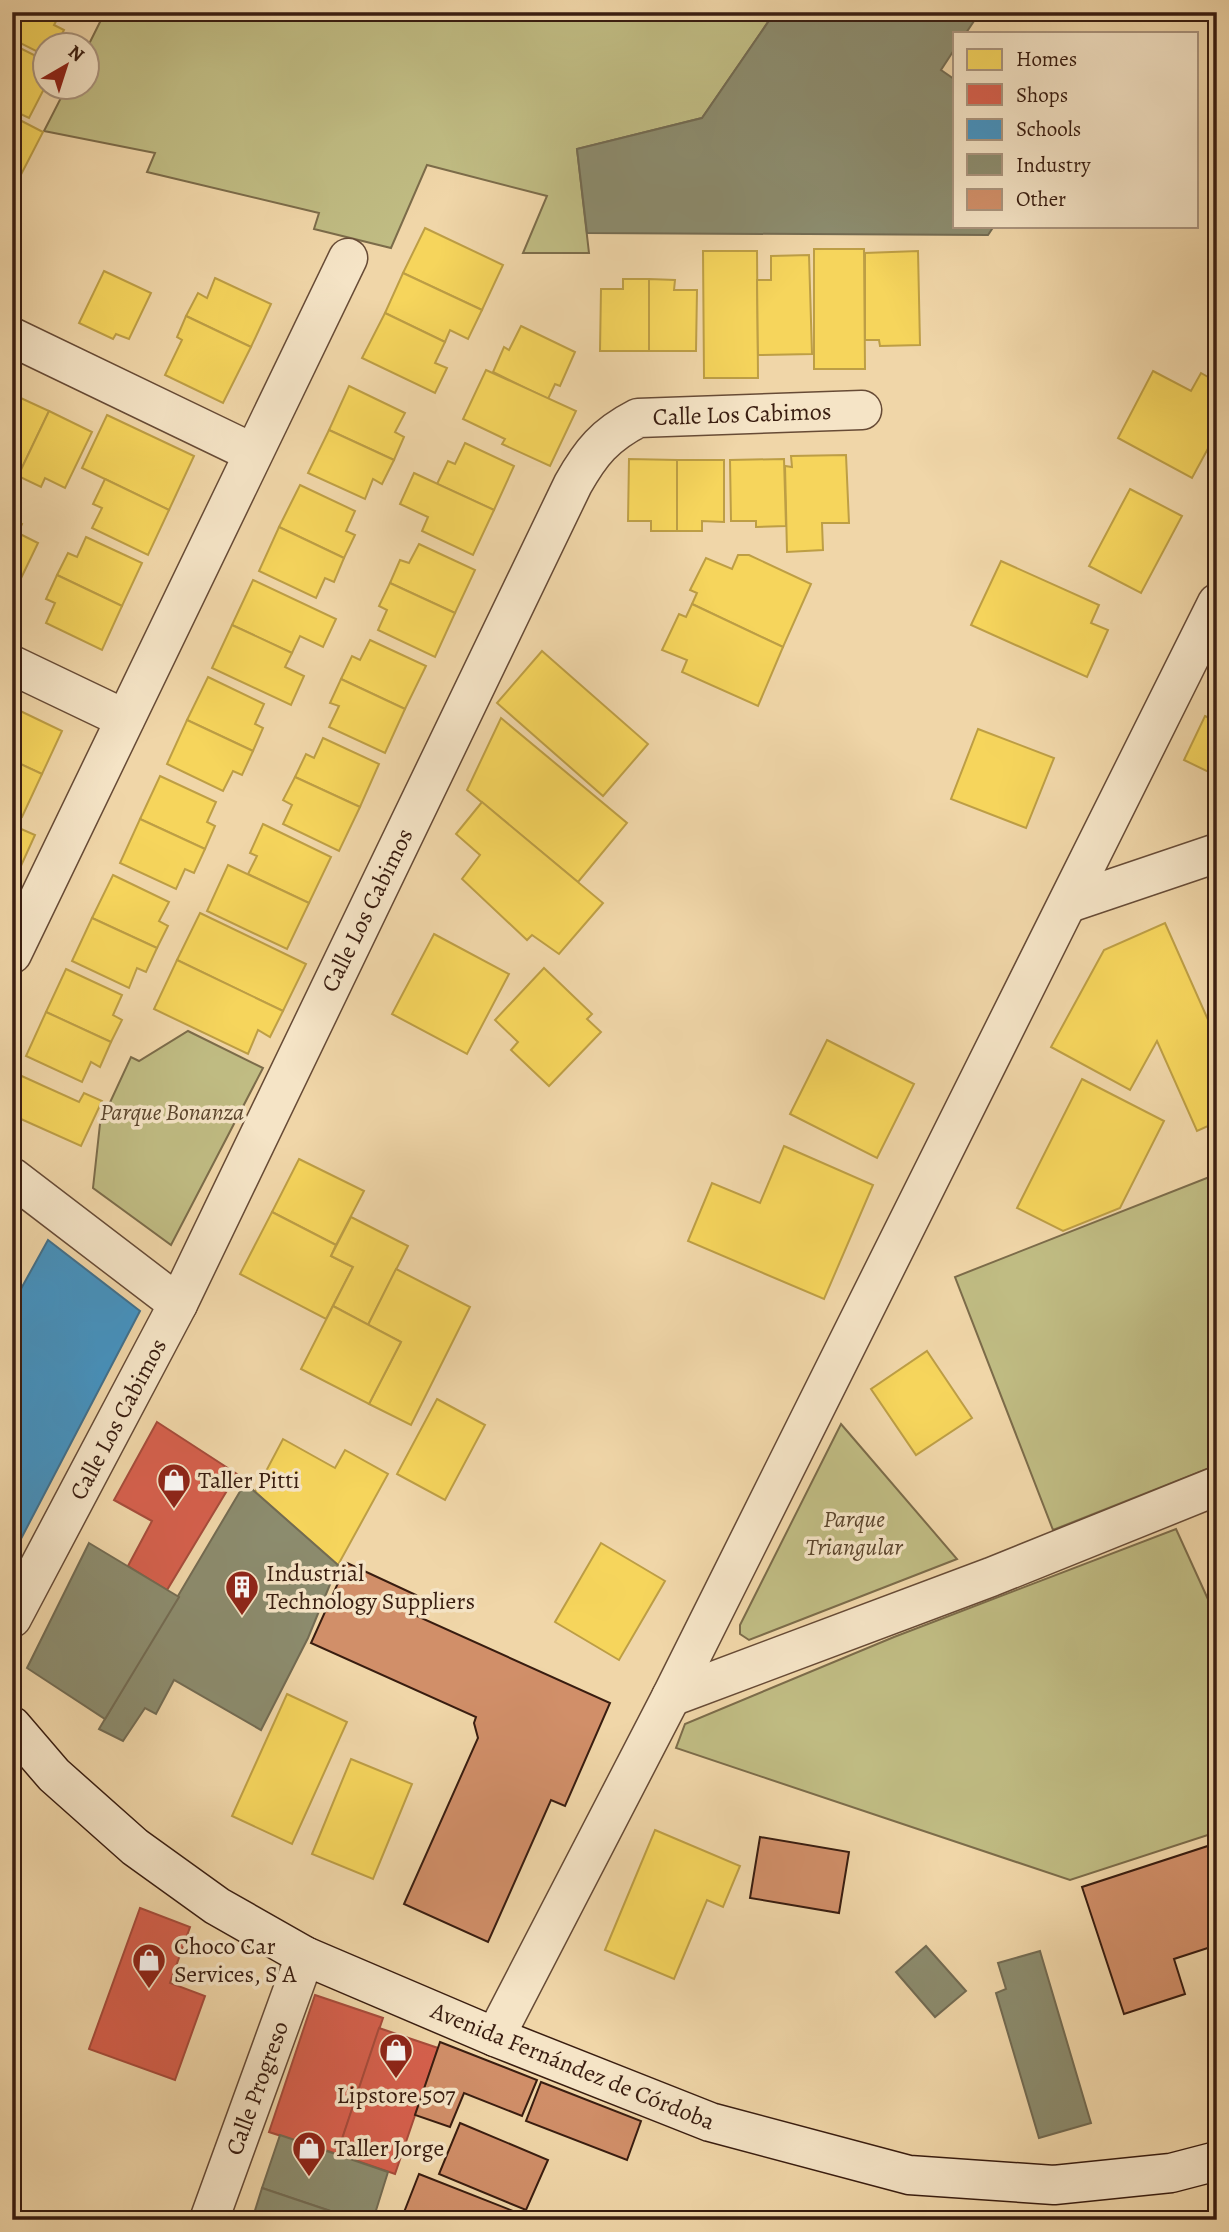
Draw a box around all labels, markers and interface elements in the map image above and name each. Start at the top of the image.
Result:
north arrow [32,32,102,102]
legend [953,32,1198,228]
text: N [63,39,90,68]
text: Homes [1016,45,1077,73]
text: Shops [1016,81,1068,109]
text: Schools [1016,115,1081,143]
text: Industry [1016,151,1091,179]
text: Other [1016,185,1066,213]
street label: Calle Los Cabimos [652,395,832,433]
street label: Calle Los Cabimos [313,823,421,997]
park label: Parque Bonanza [100,1096,244,1128]
street label: Calle Los Cabimos [62,1333,174,1505]
shop icon: Taller Pitti [155,1461,193,1510]
place label: Taller Pitti [198,1464,300,1496]
park label: Parque Triangular [805,1503,903,1563]
place label: Industrial Technology Suppliers [266,1557,475,1617]
building icon: Industrial Technology Suppliers [223,1568,261,1617]
place label: Choco Car Services, S A [174,1930,298,1990]
shop icon: Choco Car Services, S A [130,1941,168,1990]
street label: Avenida Fernández de Córdoba [425,1994,720,2138]
street label: Calle Progreso [218,2016,296,2160]
shop icon: Lipstore 507 [377,2031,415,2080]
place label: Lipstore 507 [337,2079,456,2111]
shop icon: Taller Jorge [290,2129,328,2178]
place label: Taller Jorge [334,2132,444,2164]

